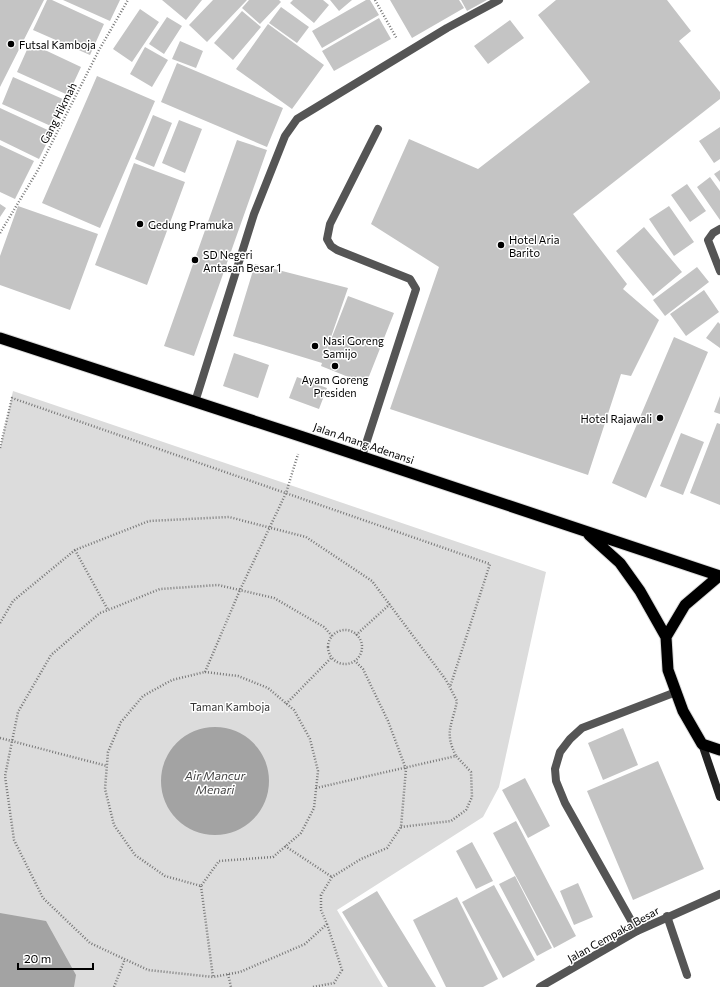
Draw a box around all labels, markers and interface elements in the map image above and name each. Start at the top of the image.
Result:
place label: Futsal Kamboja [19,38,96,51]
marker: Futsal Kamboja [6,39,16,49]
street label: Gang Hikmah [37,80,79,146]
place label: Gedung Pramuka [148,218,233,231]
marker: Gedung Pramuka [135,219,145,229]
place label: Hotel Aria Barito [509,233,559,259]
marker: Hotel Aria Barito [496,240,506,250]
place label: SD Negeri Antasan Besar 1 [203,248,281,274]
marker: SD Negeri Antasan Besar 1 [190,255,200,265]
place label: Nasi Goreng Samijo [323,334,384,360]
marker: Nasi Goreng Samijo [310,341,320,351]
marker: Ayam Goreng Presiden [330,361,340,371]
place label: Ayam Goreng Presiden [301,373,369,399]
place label: Hotel Rajawali [581,412,652,425]
marker: Hotel Rajawali [655,413,665,423]
street label: Jalan Anang Adenansi [312,420,416,467]
park label: Taman Kamboja [190,700,270,713]
water label: Air Mancur Menari [184,768,246,796]
street label: Jalan Cempaka Besar [565,903,662,966]
scale bar [18,945,93,971]
text: 20 m [24,951,51,965]

